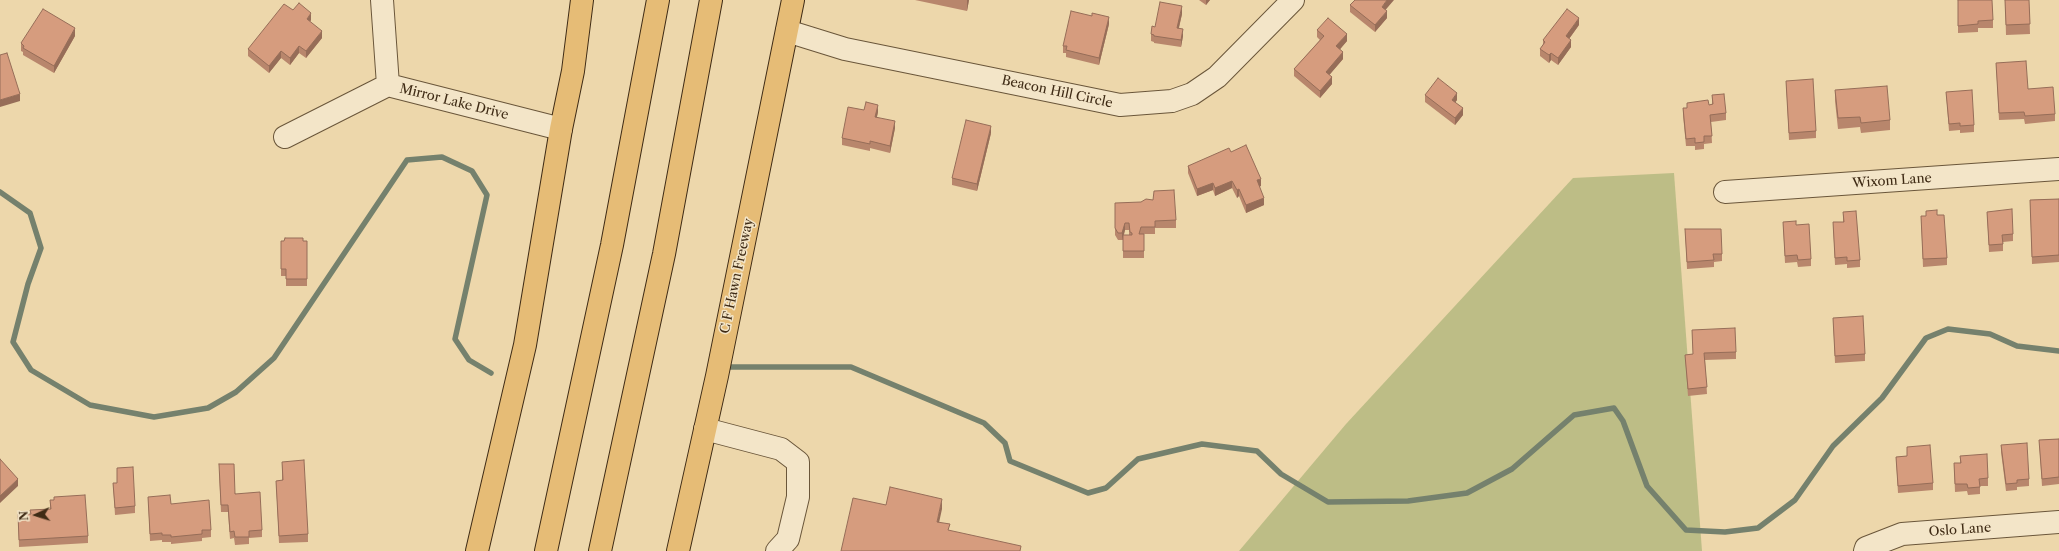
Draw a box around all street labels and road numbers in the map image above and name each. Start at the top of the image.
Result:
street label: Beacon Hill Circle [1000,73,1114,111]
street label: Mirror Lake Drive [398,81,510,123]
street label: Wixom Lane [1852,170,1932,192]
street label: C F Hawn Freeway [717,217,757,335]
street label: Oslo Lane [1928,520,1992,540]

